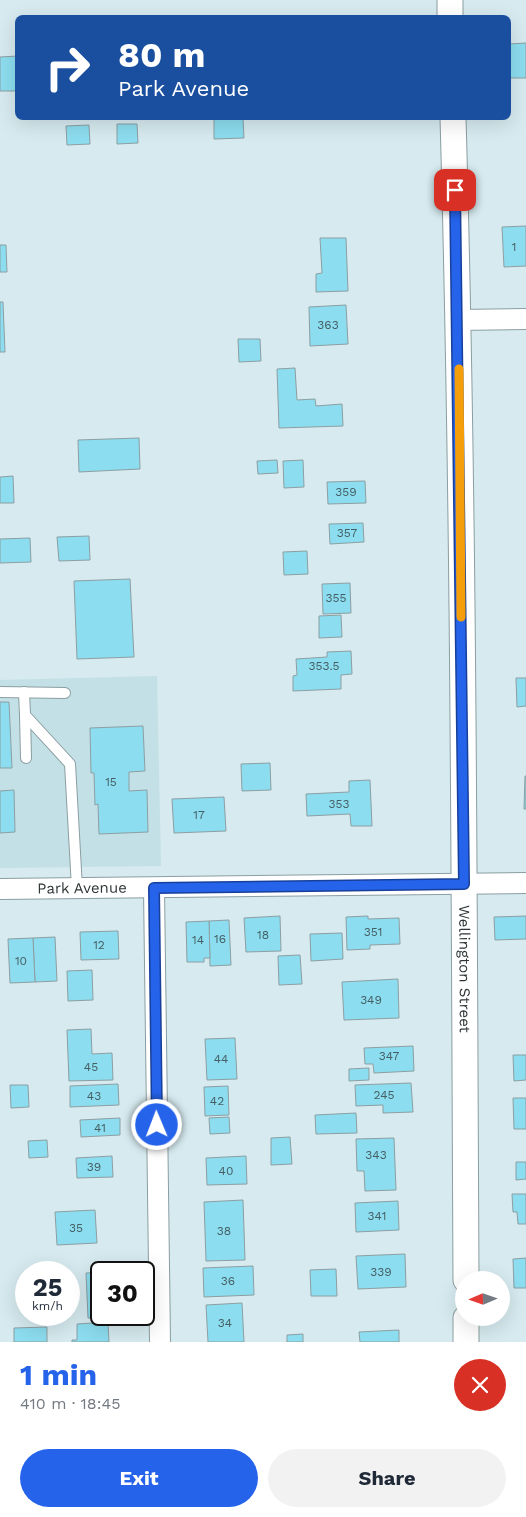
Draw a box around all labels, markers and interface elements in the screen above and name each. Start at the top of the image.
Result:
text: 80 m [118,34,205,76]
icon: right [35,35,100,100]
text: Park Avenue [118,76,249,101]
pin [434,169,476,211]
icon: arrive [441,176,469,204]
house number: 1 [512,240,516,254]
house number: 363 [317,318,339,332]
house number: 359 [335,485,357,499]
house number: 357 [337,526,358,540]
house number: 355 [326,591,346,605]
house number: 353.5 [308,659,340,673]
house number: 15 [105,775,117,789]
house number: 353 [329,797,349,811]
house number: 17 [193,808,205,822]
street label: Park Avenue [37,879,127,898]
street label: Wellington Street [455,905,474,1034]
house number: 351 [364,925,382,939]
house number: 18 [257,928,269,942]
house number: 16 [214,932,226,946]
house number: 14 [192,933,204,947]
house number: 12 [93,938,105,952]
house number: 10 [15,954,27,968]
house number: 349 [360,993,382,1007]
house number: 347 [379,1049,399,1063]
house number: 44 [214,1052,228,1066]
house number: 45 [84,1060,98,1074]
house number: 245 [374,1088,394,1102]
house number: 43 [87,1089,101,1103]
house number: 42 [210,1094,224,1108]
position arrow [130,1098,182,1150]
house number: 41 [94,1121,106,1135]
house number: 343 [365,1148,387,1162]
house number: 39 [87,1160,101,1174]
house number: 40 [219,1164,233,1178]
house number: 341 [368,1209,386,1223]
house number: 35 [69,1221,83,1235]
house number: 38 [217,1224,231,1238]
speed limit sign: 30 [90,1261,155,1326]
house number: 339 [370,1265,392,1279]
north arrow [455,1271,510,1326]
map controls [455,1271,510,1326]
text: 25 [33,1273,62,1302]
house number: 36 [221,1274,235,1288]
text: km/h [32,1299,63,1313]
house number: 34 [218,1316,232,1330]
text: 1 min [20,1357,97,1392]
button: close [454,1359,506,1411]
text: 410 m · 18:45 [20,1394,121,1413]
button: Exit [20,1449,258,1507]
button: Share [268,1449,506,1507]

